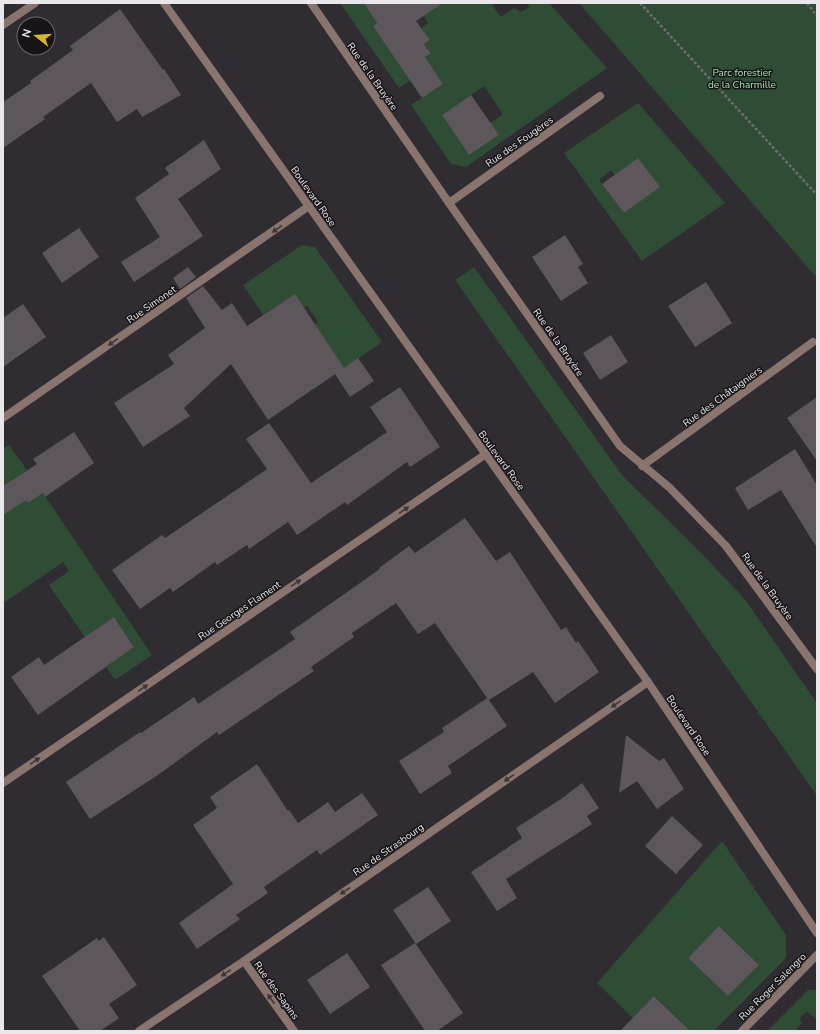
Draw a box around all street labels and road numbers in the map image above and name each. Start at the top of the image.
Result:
street label: Rue de la Bruyère [344,40,401,113]
street label: Rue des Fougères [483,113,557,171]
street label: Boulevard Rose [287,164,339,230]
street label: Rue Simonet [124,282,179,327]
street label: Rue de la Bruyère [530,306,587,379]
street label: Rue des Châtaigniers [680,363,765,430]
street label: Boulevard Rose [475,428,528,493]
street label: Rue de la Bruyère [738,550,796,623]
street label: Rue Georges Flament [195,578,284,644]
street label: Boulevard Rose [663,692,714,759]
street label: Rue de Strasbourg [350,820,427,880]
street label: Rue Roger Salengro [736,950,810,1023]
street label: Rue des Sapins [250,959,302,1023]

